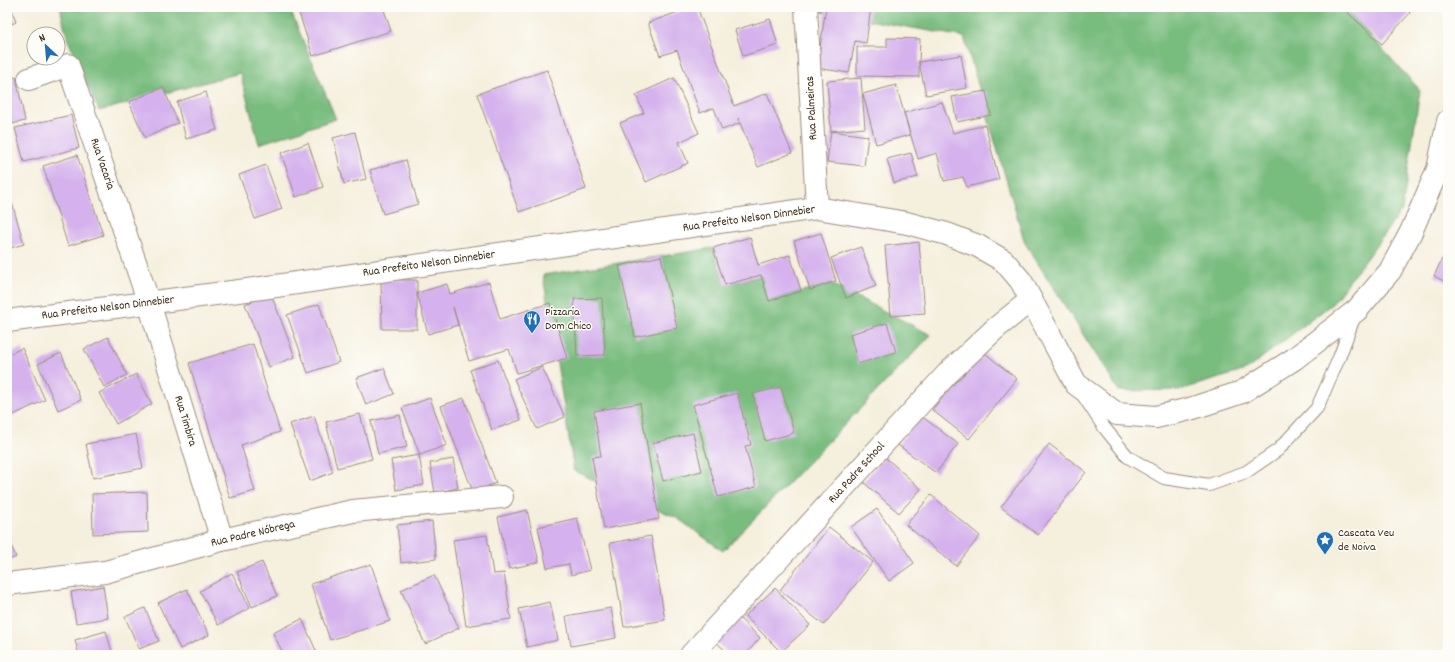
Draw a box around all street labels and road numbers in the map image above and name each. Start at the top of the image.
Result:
street label: Rua Palmeiras [802,76,822,140]
street label: Rua Vacaria [85,136,119,192]
street label: Rua Prefeito Nelson Dinnebier [682,201,817,237]
street label: Rua Prefeito Nelson Dinnebier [362,246,497,282]
street label: Rua Prefeito Nelson Dinnebier [41,291,176,325]
street label: Rua Timbira [169,394,201,449]
street label: Rua Padre School [825,438,889,508]
street label: Rua Padre Nóbrega [209,516,297,552]

